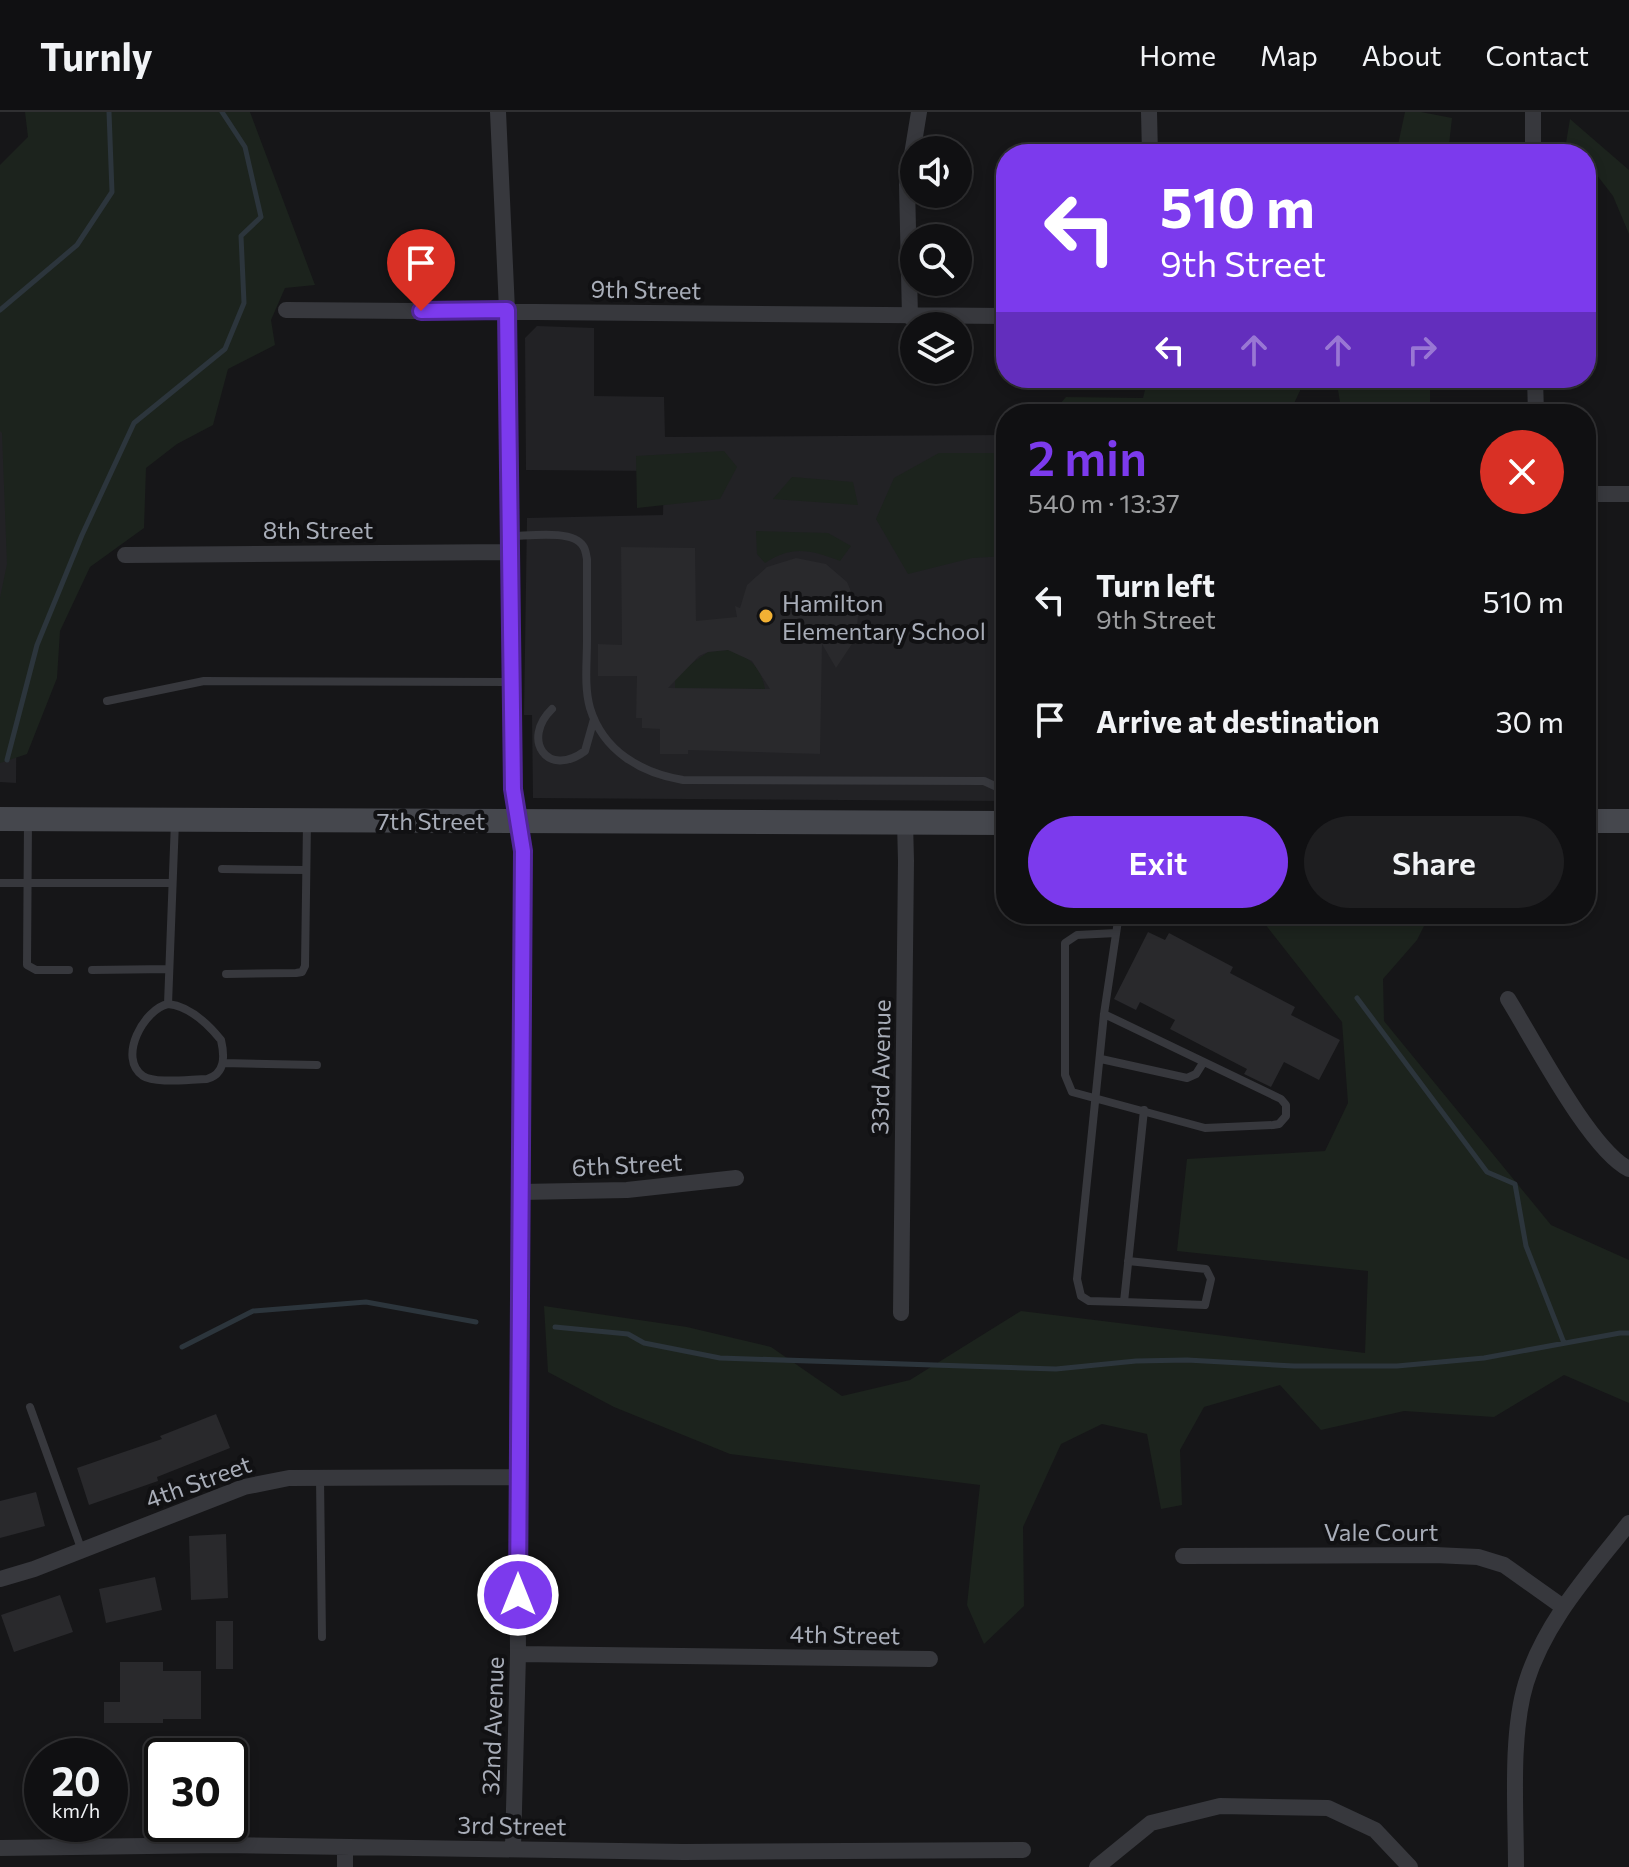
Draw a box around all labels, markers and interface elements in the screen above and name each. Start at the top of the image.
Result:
text: Turnly [40,32,153,79]
text: Home [1139,38,1216,72]
text: Map [1260,38,1318,72]
text: About [1362,38,1442,72]
text: Contact [1486,38,1589,72]
map controls [900,136,972,384]
button: sound [900,136,972,208]
text: 510 m [1160,171,1315,240]
icon: left [1028,176,1132,280]
button: search [900,224,972,296]
pin [387,229,455,311]
text: 9th Street [1160,240,1326,284]
icon: arrive [399,241,443,285]
street label: 9th Street [590,274,702,304]
button: layers [900,312,972,384]
icon: left [1148,328,1192,372]
icon: ahead [1232,328,1276,372]
icon: ahead [1316,328,1360,372]
icon: right [1400,328,1444,372]
text: 2 min [1028,427,1147,486]
button: close [1480,430,1564,514]
text: 540 m · 13:37 [1028,487,1180,518]
street label: 8th Street [263,515,373,544]
text: Turn left [1096,566,1215,603]
icon: left [1028,578,1072,622]
text: 510 m [1482,582,1564,619]
place label: Hamilton Elementary School [782,588,986,645]
text: 9th Street [1096,603,1216,634]
marker: Hamilton Elementary School [757,607,775,625]
icon: arrive [1028,698,1072,742]
text: Arrive at destination [1096,702,1380,739]
text: 30 m [1495,702,1564,739]
street label: 7th Street [377,806,486,835]
button: Exit [1028,816,1288,908]
button: Share [1304,816,1564,908]
street label: 33rd Avenue [864,999,896,1135]
street label: 6th Street [571,1147,683,1181]
street label: 4th Street [141,1448,255,1514]
street label: Vale Court [1324,1517,1439,1546]
position arrow [476,1553,560,1637]
street label: 4th Street [790,1619,901,1649]
street label: 32nd Avenue [475,1656,509,1796]
speed limit sign: 30 [144,1738,248,1842]
text: 20 [51,1755,101,1804]
text: km/h [52,1798,100,1822]
street label: 3rd Street [457,1810,567,1840]

